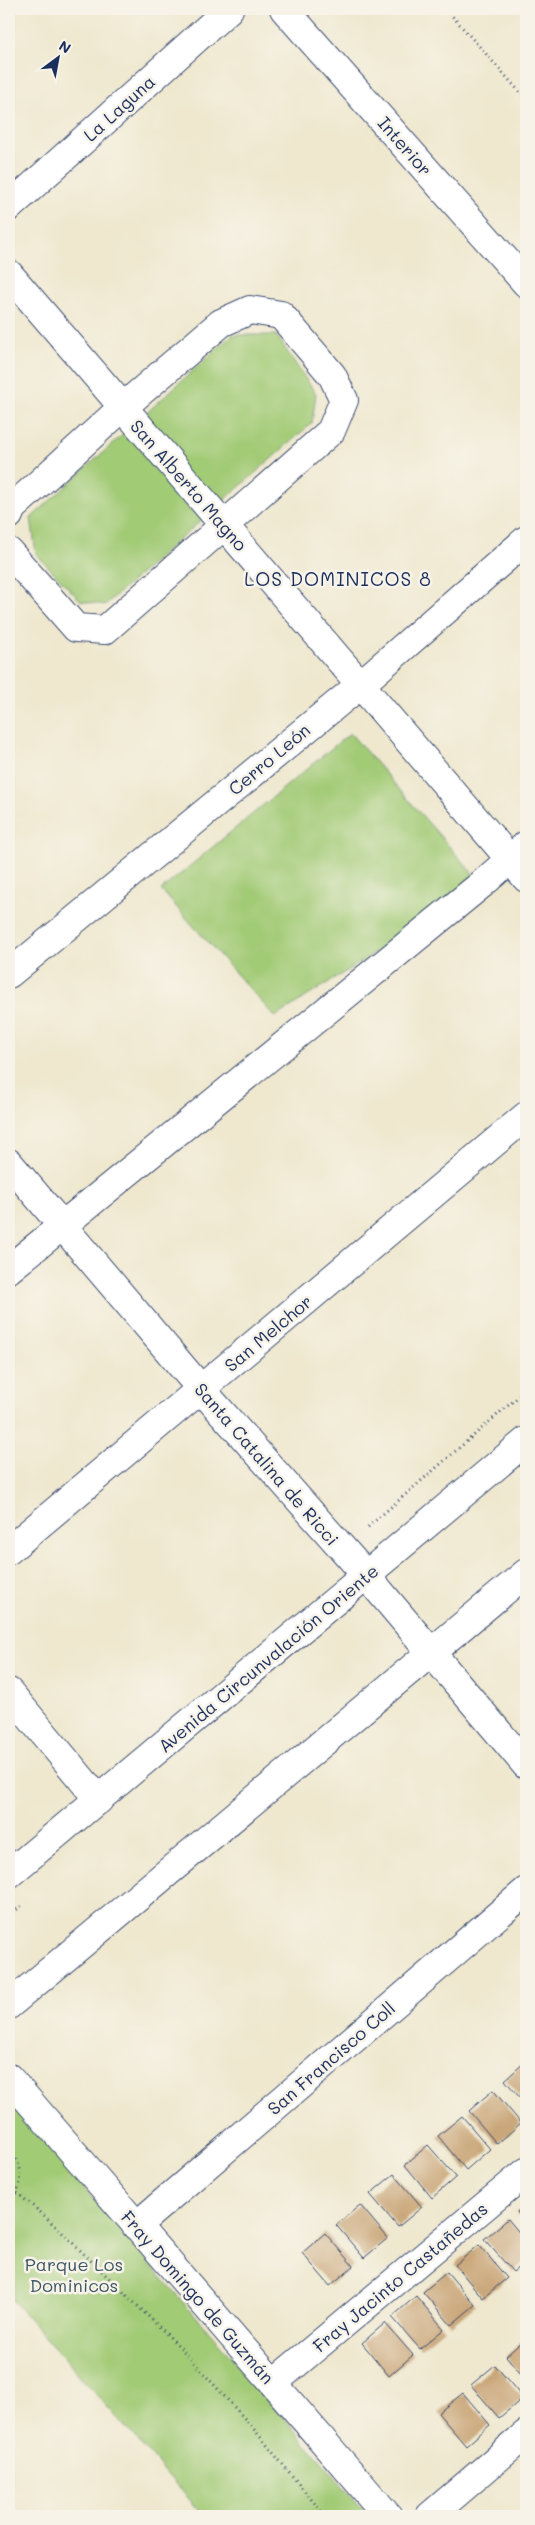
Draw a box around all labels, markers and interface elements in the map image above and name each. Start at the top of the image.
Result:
north arrow [32,32,82,82]
text: N [56,36,75,57]
street label: La Laguna [78,69,160,147]
street label: Interior [373,111,437,181]
street label: San Alberto Magno [125,414,253,556]
district label: LOS DOMINICOS 8 [244,566,432,591]
street label: Cerro León [223,718,315,800]
street label: San Melchor [219,1289,317,1377]
street label: Santa Catalina de Ricci [190,1377,344,1551]
street label: Avenida Circunvalación Oriente [153,1559,383,1757]
street label: San Francisco Coll [262,1996,400,2120]
street label: Fray Jacinto Castañedas [307,2197,493,2357]
street label: Fray Domingo de Guzmán [116,2205,280,2389]
park label: Parque Los Dominicos [25,2252,123,2297]

